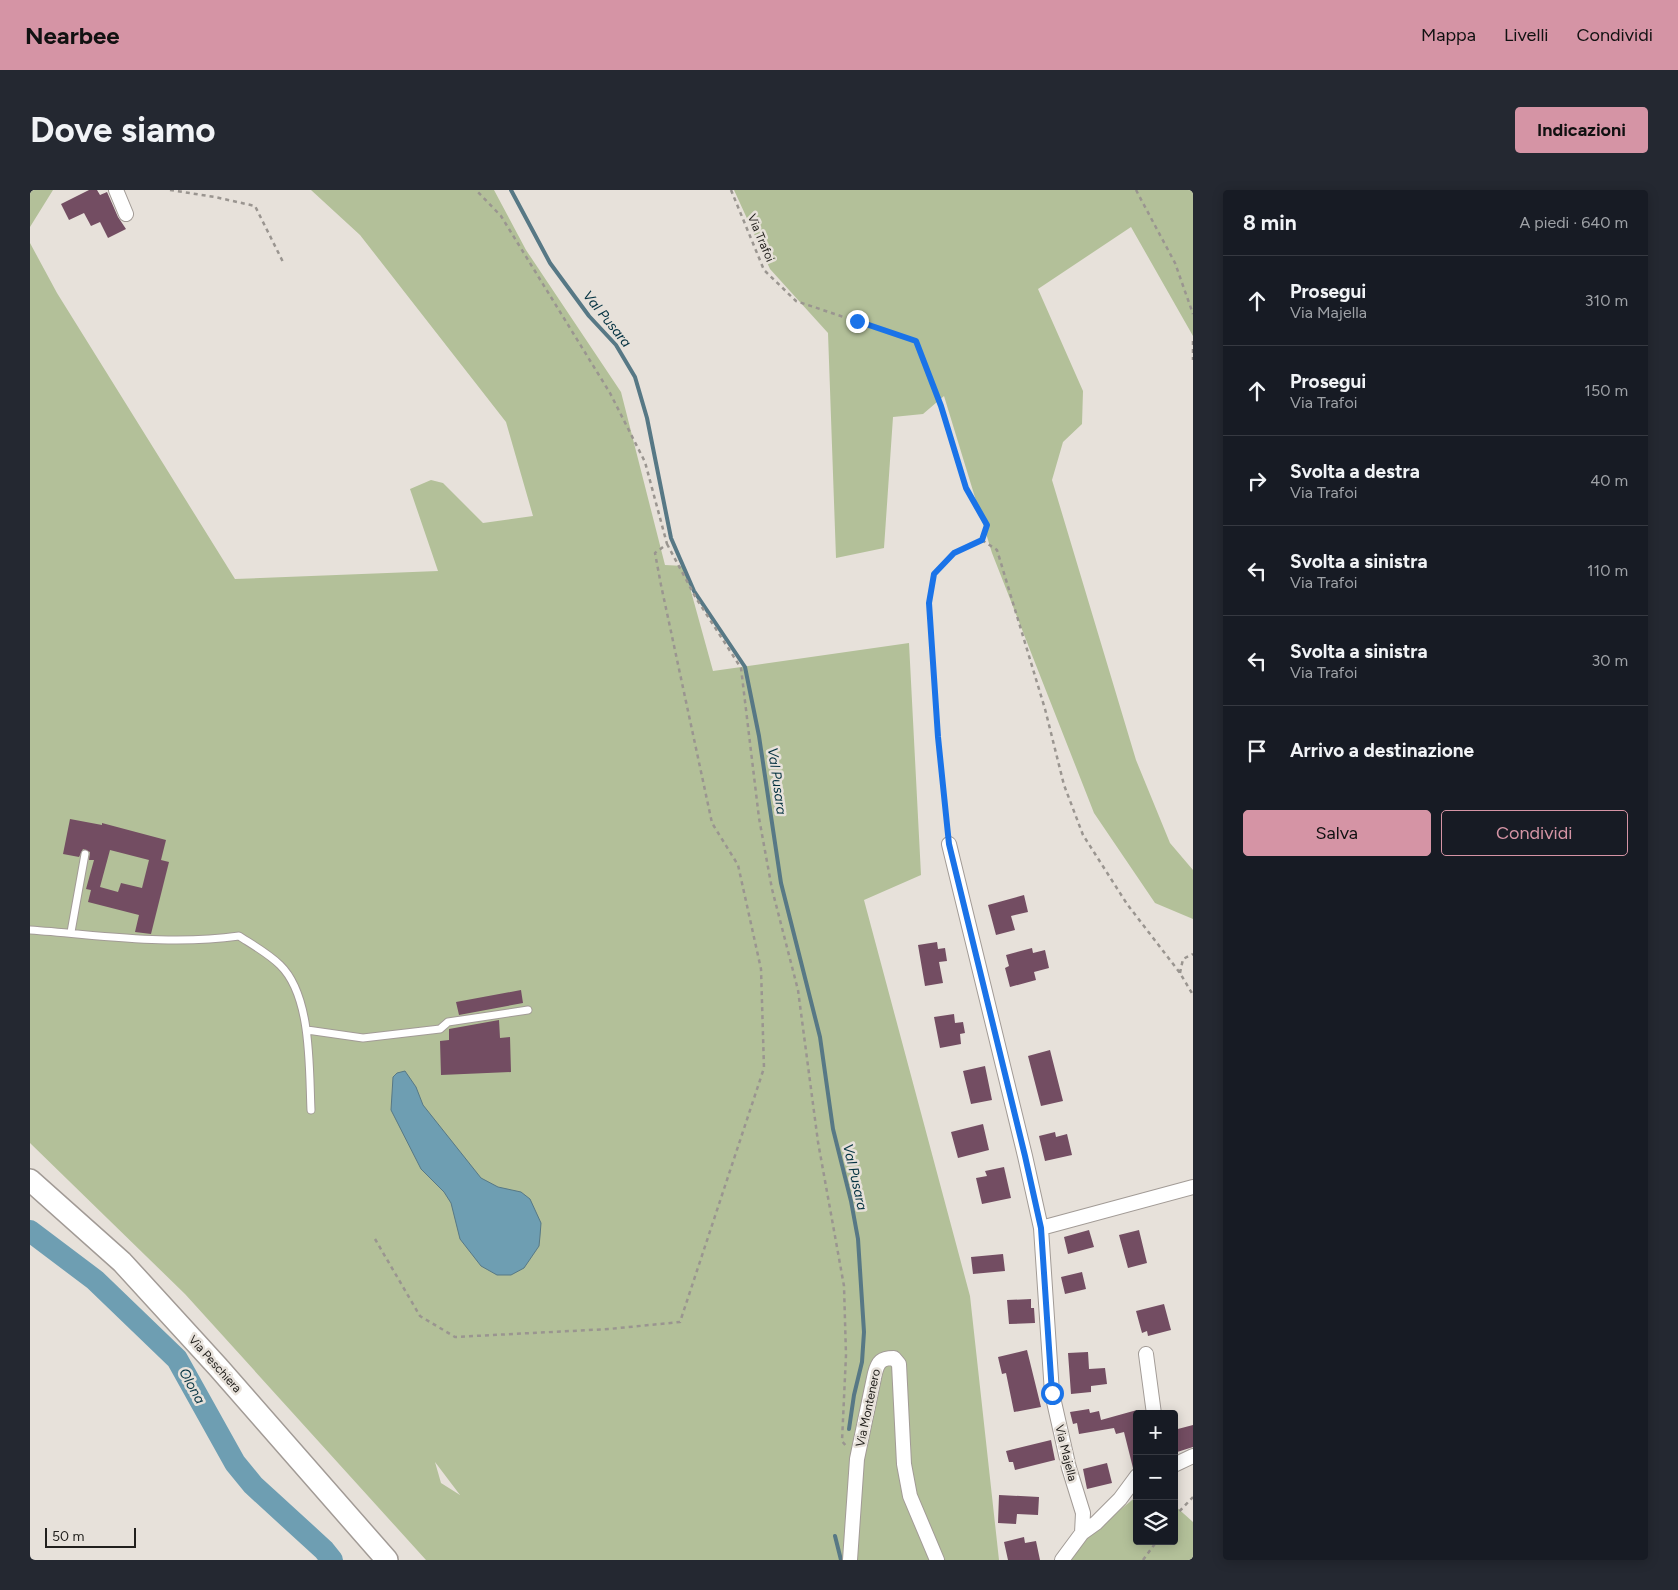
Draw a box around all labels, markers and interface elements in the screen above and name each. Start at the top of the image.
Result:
text: Nearbee [25,21,120,50]
text: Mappa [1421,24,1476,46]
text: Livelli [1504,24,1549,46]
text: Condividi [1577,24,1653,46]
button: Indicazioni [1515,107,1648,153]
text: Dove siamo [30,109,216,151]
text: 8 min [1243,210,1297,235]
street label: Via Trafoi [745,212,777,264]
text: A piedi · 640 m [1519,213,1628,232]
text: Prosegui [1290,280,1366,303]
water label: Val Pusara [579,287,635,351]
icon: ahead [1243,287,1271,315]
text: 310 m [1585,291,1628,310]
text: Via Majella [1290,303,1367,322]
route end [846,310,869,333]
text: Prosegui [1290,370,1366,393]
icon: ahead [1243,377,1271,405]
text: 150 m [1584,381,1628,400]
text: Via Trafoi [1290,393,1357,412]
text: Svolta a destra [1290,460,1420,483]
icon: right [1243,467,1271,495]
text: 40 m [1590,471,1628,490]
text: Via Trafoi [1290,483,1357,502]
text: Svolta a sinistra [1290,550,1428,573]
icon: left [1243,557,1271,585]
text: 110 m [1587,561,1628,580]
text: Via Trafoi [1290,573,1357,592]
text: Svolta a sinistra [1290,640,1428,663]
icon: left [1243,647,1271,675]
text: 30 m [1591,651,1628,670]
text: Via Trafoi [1290,663,1357,682]
icon: arrive [1243,737,1271,765]
text: Arrivo a destinazione [1290,739,1474,762]
water label: Val Pusara [764,746,790,816]
button: Salva [1243,810,1431,856]
button: Condividi [1441,810,1628,856]
water label: Val Pusara [839,1142,871,1212]
street label: Via Peschiera [186,1333,244,1395]
water label: Olona [175,1365,209,1407]
street label: Via Montenero [853,1368,883,1448]
route start [1041,1382,1064,1405]
map controls [1133,1410,1178,1545]
button: + [1133,1410,1178,1455]
street label: Via Majella [1052,1423,1080,1483]
button: − [1133,1455,1178,1500]
button: layers [1133,1500,1178,1545]
scale bar [45,1525,136,1548]
text: 50 m [52,1528,84,1545]

